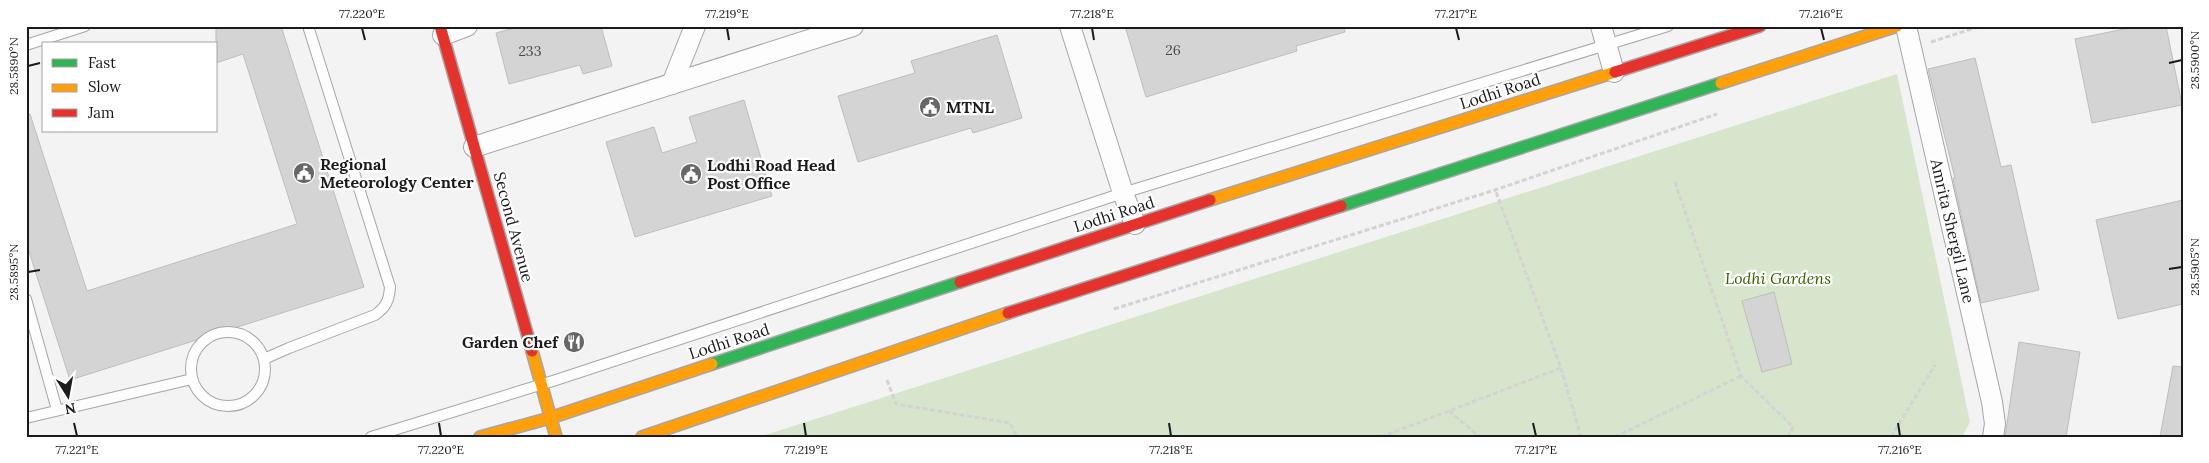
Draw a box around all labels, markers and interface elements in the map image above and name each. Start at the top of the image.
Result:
text: 77.220°E [339,6,385,21]
text: 77.219°E [705,6,749,21]
text: 77.218°E [1070,6,1114,21]
text: 77.217°E [1435,6,1477,21]
text: 77.216°E [1799,6,1843,21]
text: 28.5900°N [2187,31,2202,89]
text: 28.5890°N [6,37,21,95]
house number: 26 [1165,41,1181,59]
legend [42,42,218,132]
house number: 233 [519,42,542,60]
text: Fast [88,53,116,72]
street label: Lodhi Road [1457,68,1543,113]
text: Slow [88,77,121,96]
public building icon: MTNL [918,95,942,119]
place label: MTNL [946,97,994,117]
text: Jam [87,103,115,122]
place label: Regional Meteorology Center [320,154,474,192]
place label: Lodhi Road Head Post Office [707,155,836,193]
street label: Amrita Shergil Lane [1926,156,1979,305]
public building icon: Regional Meteorology Center [292,161,316,185]
public building icon: Lodhi Road Head Post Office [679,162,703,186]
street label: Second Avenue [490,170,538,285]
street label: Lodhi Road [1071,191,1157,236]
text: 28.5905°N [2187,238,2202,296]
text: 28.5895°N [6,244,21,300]
park label: Lodhi Gardens [1725,268,1831,288]
street label: Lodhi Road [686,318,772,363]
restaurant icon: Garden Chef [562,330,586,354]
place label: Garden Chef [462,332,559,352]
north arrow [42,370,92,420]
text: N [63,399,78,419]
text: 77.221°E [55,442,99,457]
text: 77.220°E [418,442,464,457]
text: 77.219°E [784,442,828,457]
text: 77.218°E [1149,442,1193,457]
text: 77.217°E [1515,442,1557,457]
text: 77.216°E [1878,442,1922,457]

